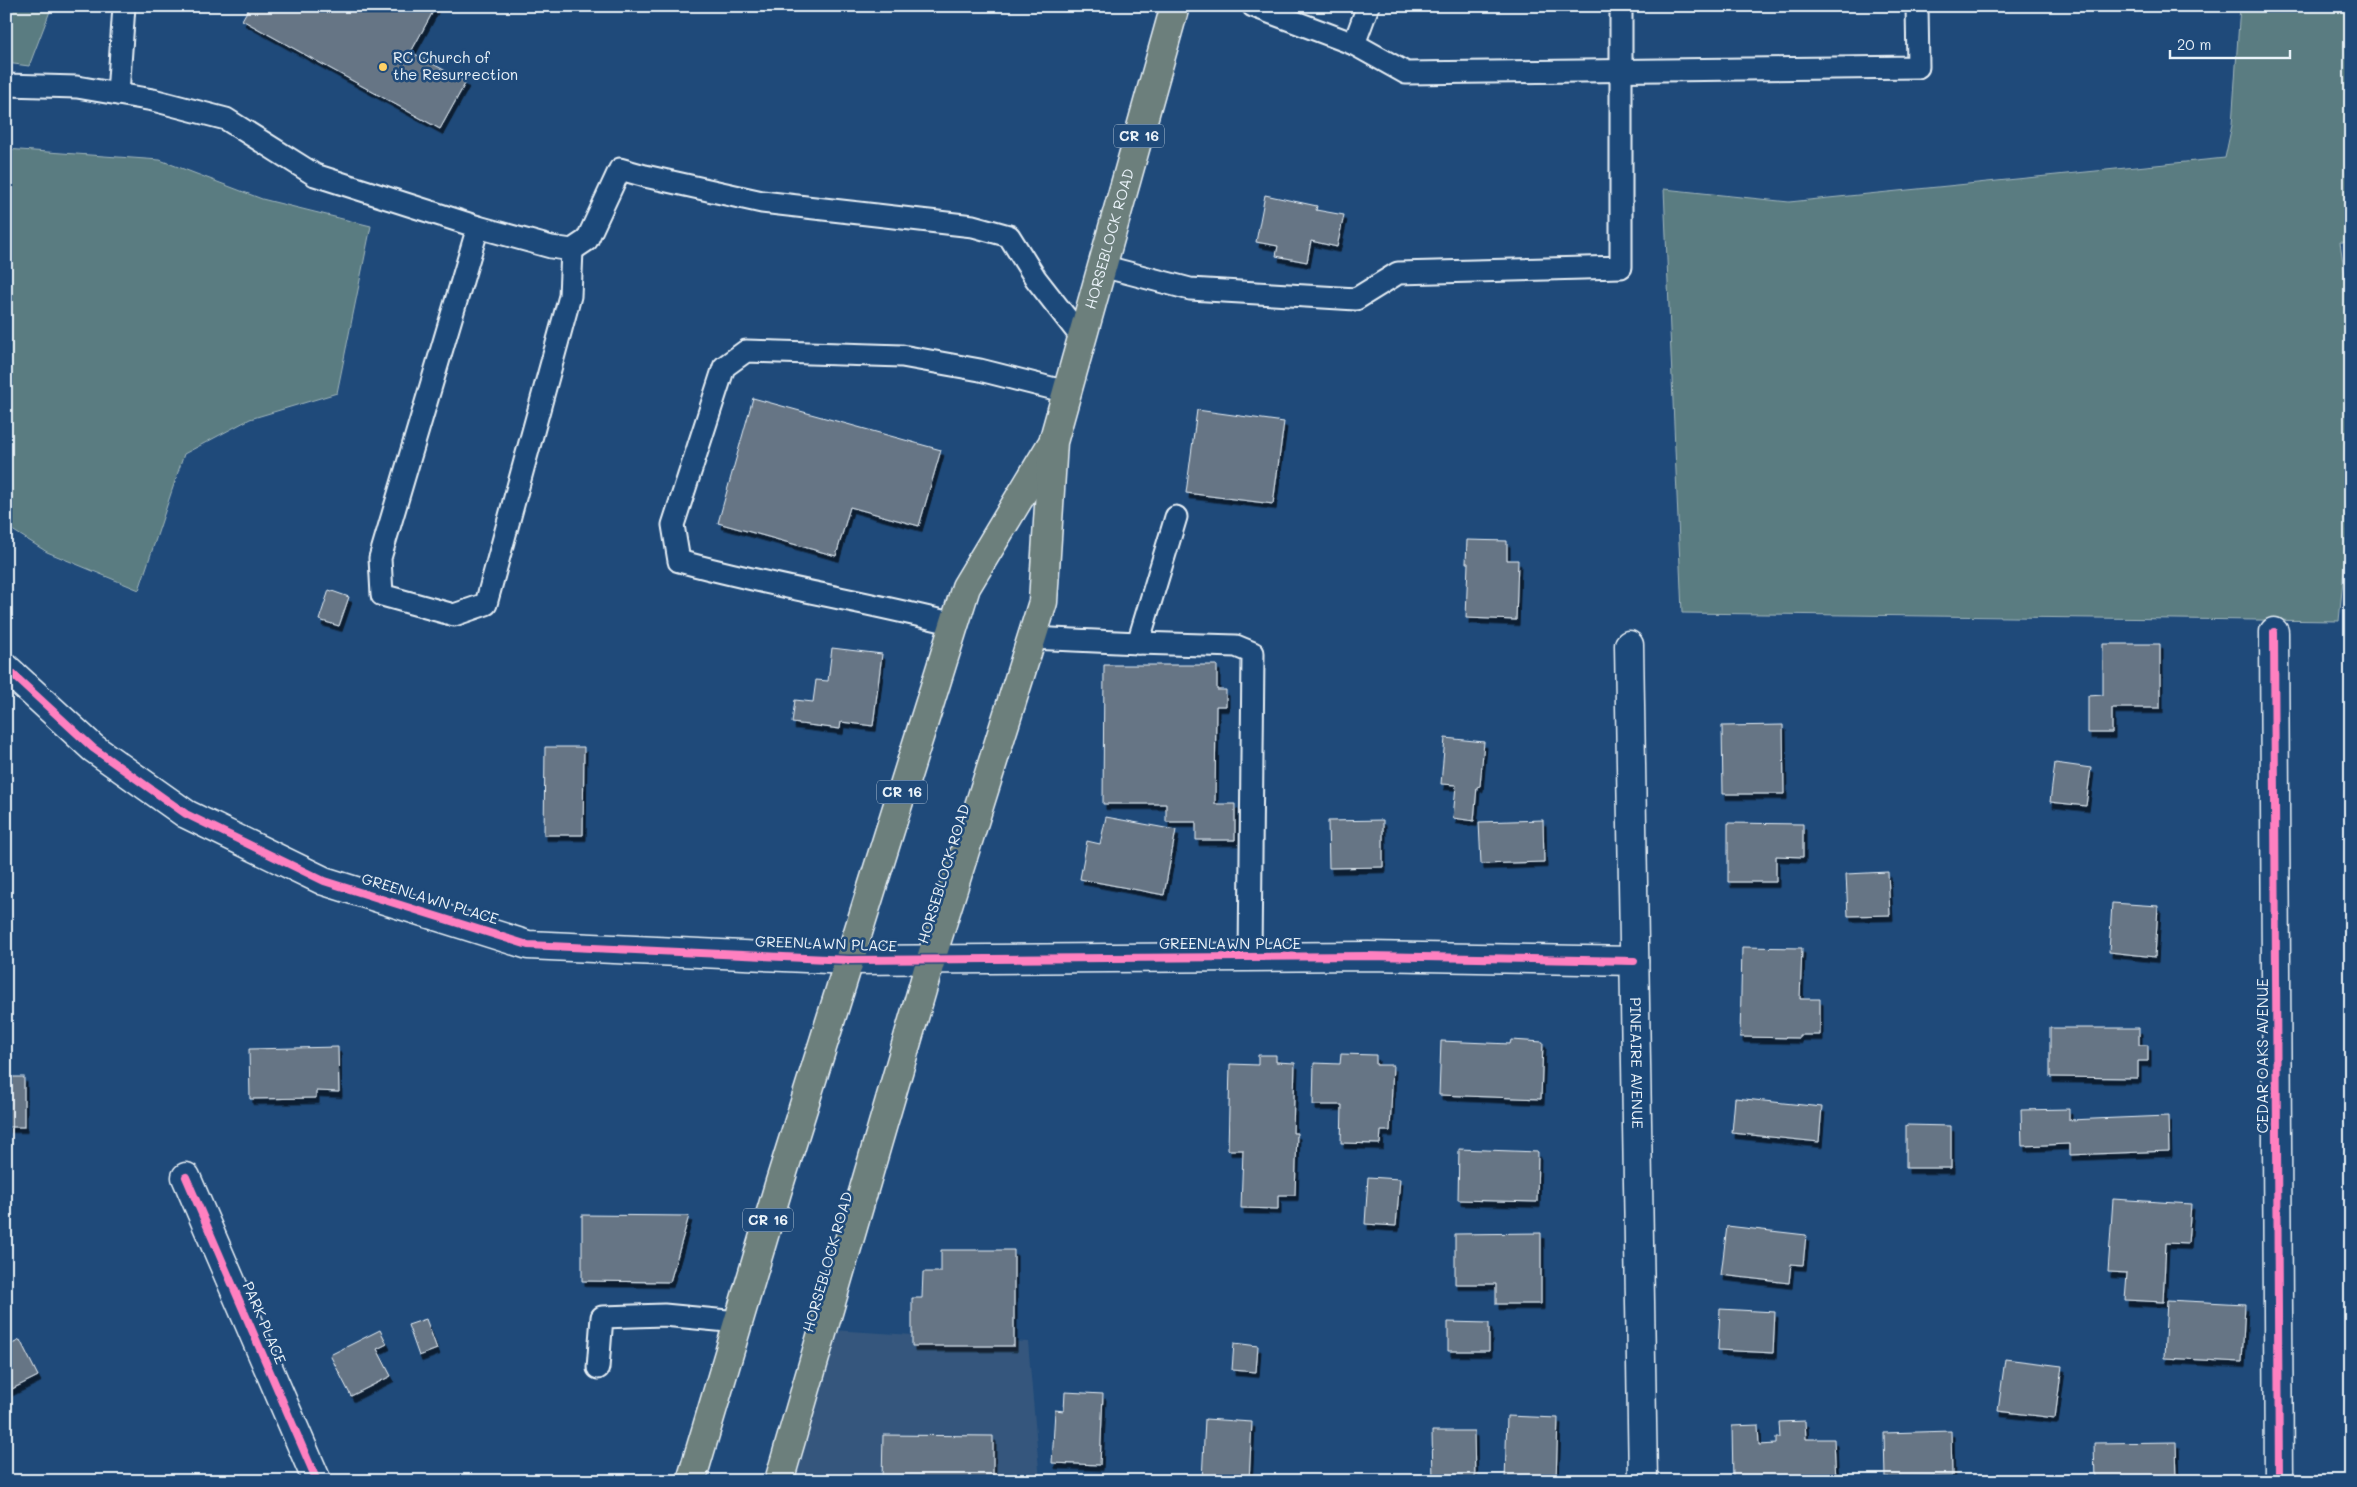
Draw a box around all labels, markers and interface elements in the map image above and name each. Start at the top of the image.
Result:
scale bar [2170,28,2290,60]
text: 20 m [2177,34,2211,54]
place label: RC Church of the Resurrection [393,47,518,84]
marker: RC Church of the Resurrection [377,61,389,73]
road number: CR 16 [1114,124,1164,148]
street label: HORSEBLOCK ROAD [1080,166,1138,311]
road number: CR 16 [877,780,927,804]
street label: HORSEBLOCK ROAD [912,801,974,946]
street label: GREENLAWN PLACE [359,868,502,929]
street label: GREENLAWN PLACE [755,931,898,955]
street label: GREENLAWN PLACE [1159,933,1301,953]
street label: CEDAR OAKS AVENUE [2252,978,2272,1134]
street label: PINEAIRE AVENUE [1626,997,1648,1129]
street label: HORSEBLOCK ROAD [797,1189,857,1334]
road number: CR 16 [743,1208,793,1232]
street label: PARK PLACE [239,1278,291,1367]

